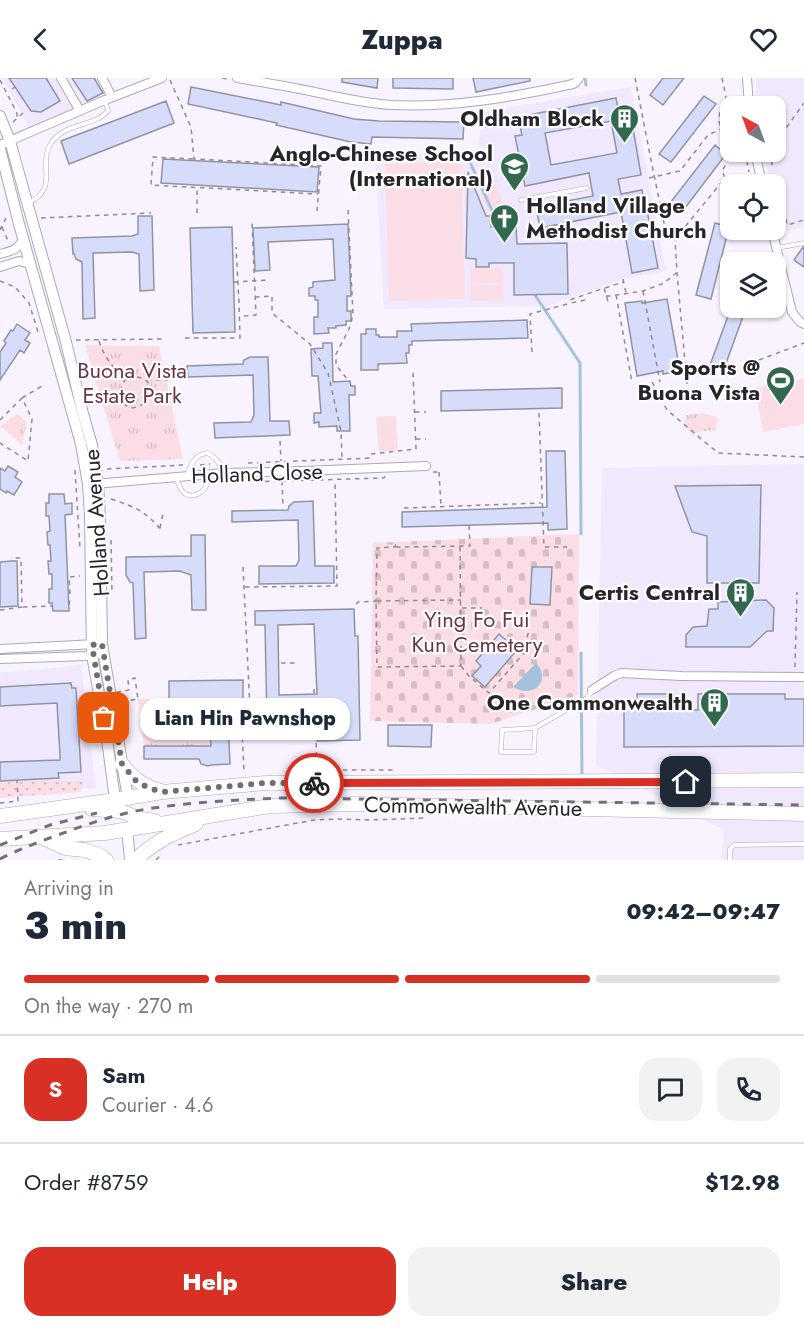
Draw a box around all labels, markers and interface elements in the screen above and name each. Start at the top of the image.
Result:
text: Zuppa [361,20,443,59]
icon: back [24,23,57,56]
icon: heart [747,23,780,56]
north arrow [720,96,786,162]
map controls [720,96,786,318]
place label: Oldham Block [460,102,604,134]
building icon: Oldham Block [609,102,641,144]
place label: Anglo-Chinese School (International) [268,137,493,194]
school or university icon: Anglo-Chinese School (International) [498,150,530,192]
button: locate [720,174,786,240]
place label: Holland Village Methodist Church [526,189,707,246]
church icon: Holland Village Methodist Church [489,202,521,244]
button: layers [720,252,786,318]
place label: Sports @ Buona Vista [638,351,760,408]
park label: Buona Vista Estate Park [77,354,187,411]
sports icon: Sports @ Buona Vista [765,364,797,406]
street label: Holland Avenue [75,448,117,598]
street label: Holland Close [191,455,323,491]
place label: Certis Central [579,576,720,608]
building icon: Certis Central [725,576,757,618]
park label: Ying Fo Fui Kun Cemetery [412,603,543,660]
place label: One Commonwealth [487,686,693,718]
building icon: One Commonwealth [698,686,730,728]
pin [78,692,129,743]
callout: Lian Hin Pawnshop [140,697,350,739]
icon: bag [87,701,120,734]
text: Lian Hin Pawnshop [154,704,336,733]
courier [284,753,344,813]
pin [660,756,711,807]
icon: home [669,765,702,798]
icon: bike [298,767,331,800]
street label: Commonwealth Avenue [364,788,582,824]
text: Arriving in [24,874,114,903]
text: 09:42–09:47 [626,895,780,927]
text: 3 min [24,897,127,954]
text: On the way · 270 m [24,992,193,1021]
button: chat [639,1058,702,1121]
button: phone [717,1058,780,1121]
text: Sam [102,1059,146,1091]
text: S [49,1073,62,1105]
text: Courier · 4.6 [102,1091,214,1120]
text: Order #8759 [24,1166,149,1198]
text: $12.98 [705,1166,780,1198]
button: Help [24,1247,396,1316]
button: Share [408,1247,780,1316]

